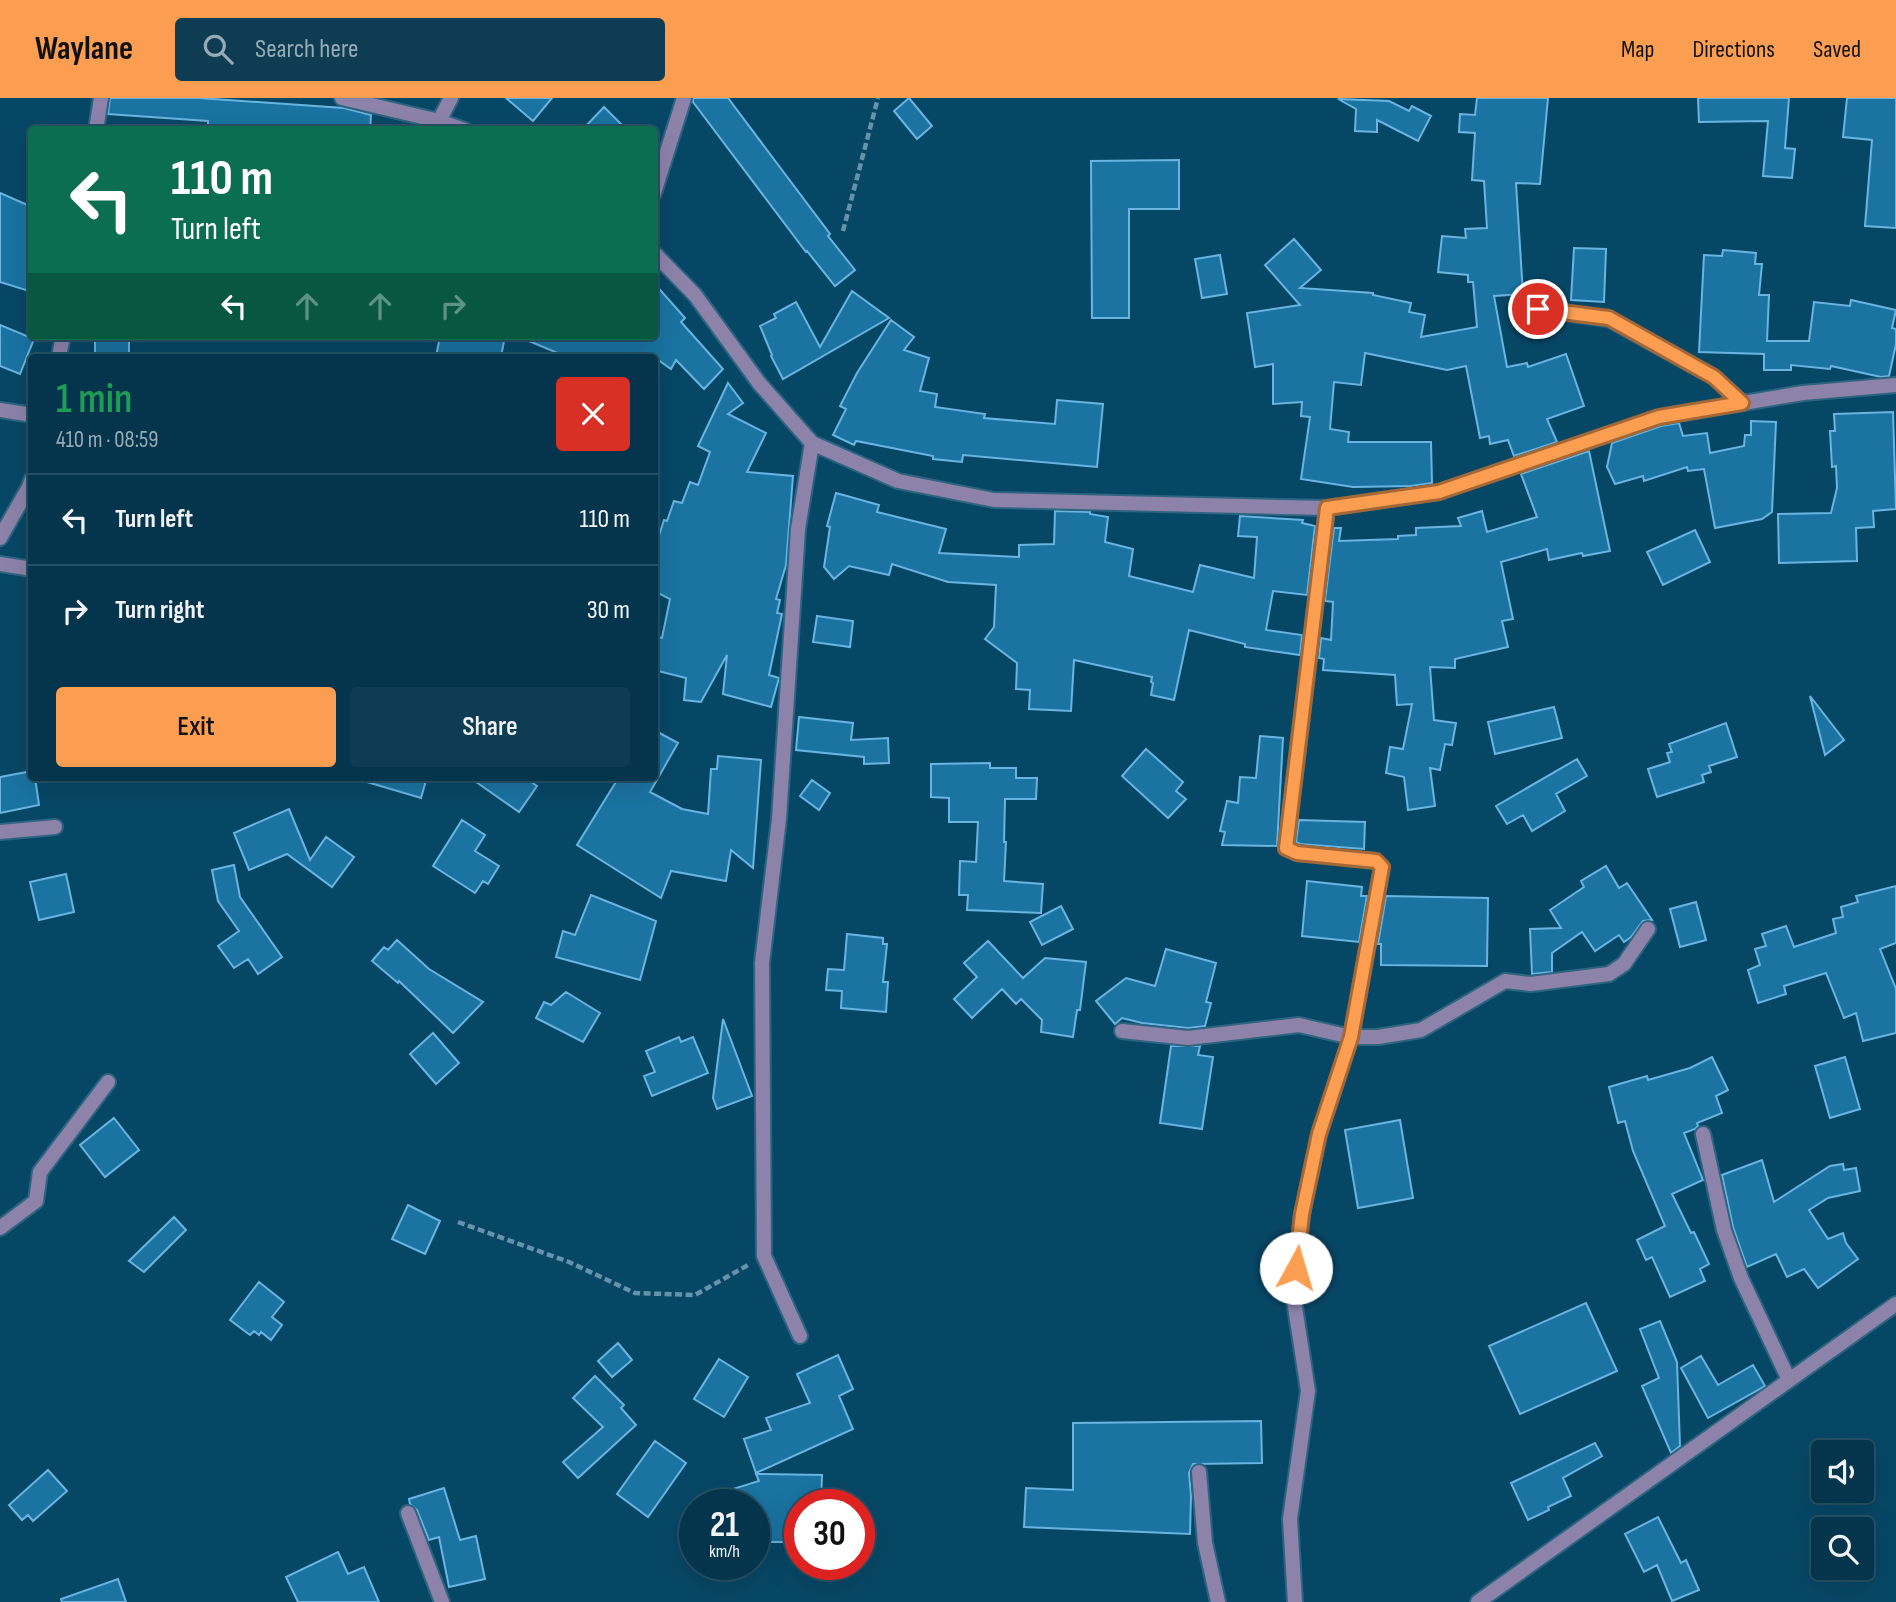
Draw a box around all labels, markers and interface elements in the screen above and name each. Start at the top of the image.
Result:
search box [175,18,665,81]
text: Waylane [35,29,133,69]
icon: search [199,30,237,68]
text: Search here [255,34,358,65]
text: Map [1621,35,1654,64]
text: Directions [1692,35,1775,64]
text: Saved [1813,35,1861,64]
text: 110 m [171,150,273,209]
icon: left [56,154,147,245]
text: Turn left [171,210,261,249]
pin [1508,279,1568,339]
icon: left [215,287,253,325]
icon: ahead [288,287,326,325]
icon: ahead [361,287,399,325]
icon: right [434,287,472,325]
icon: arrive [1519,290,1557,328]
text: 1 min [56,374,132,425]
button: close [556,377,630,451]
text: 410 m · 08:59 [56,426,158,454]
icon: left [56,501,94,539]
text: Turn left [115,504,193,535]
text: 110 m [579,504,630,535]
icon: right [56,592,94,630]
text: Turn right [115,595,204,626]
text: 30 m [587,595,630,626]
button: Exit [56,687,336,767]
button: Share [350,687,630,767]
position arrow [1259,1231,1333,1305]
map controls [1811,1440,1874,1580]
button: sound [1811,1440,1874,1503]
speed limit sign: 30 [784,1489,875,1580]
text: 21 [710,1504,739,1547]
button: search [1811,1517,1874,1580]
text: km/h [709,1541,740,1562]

